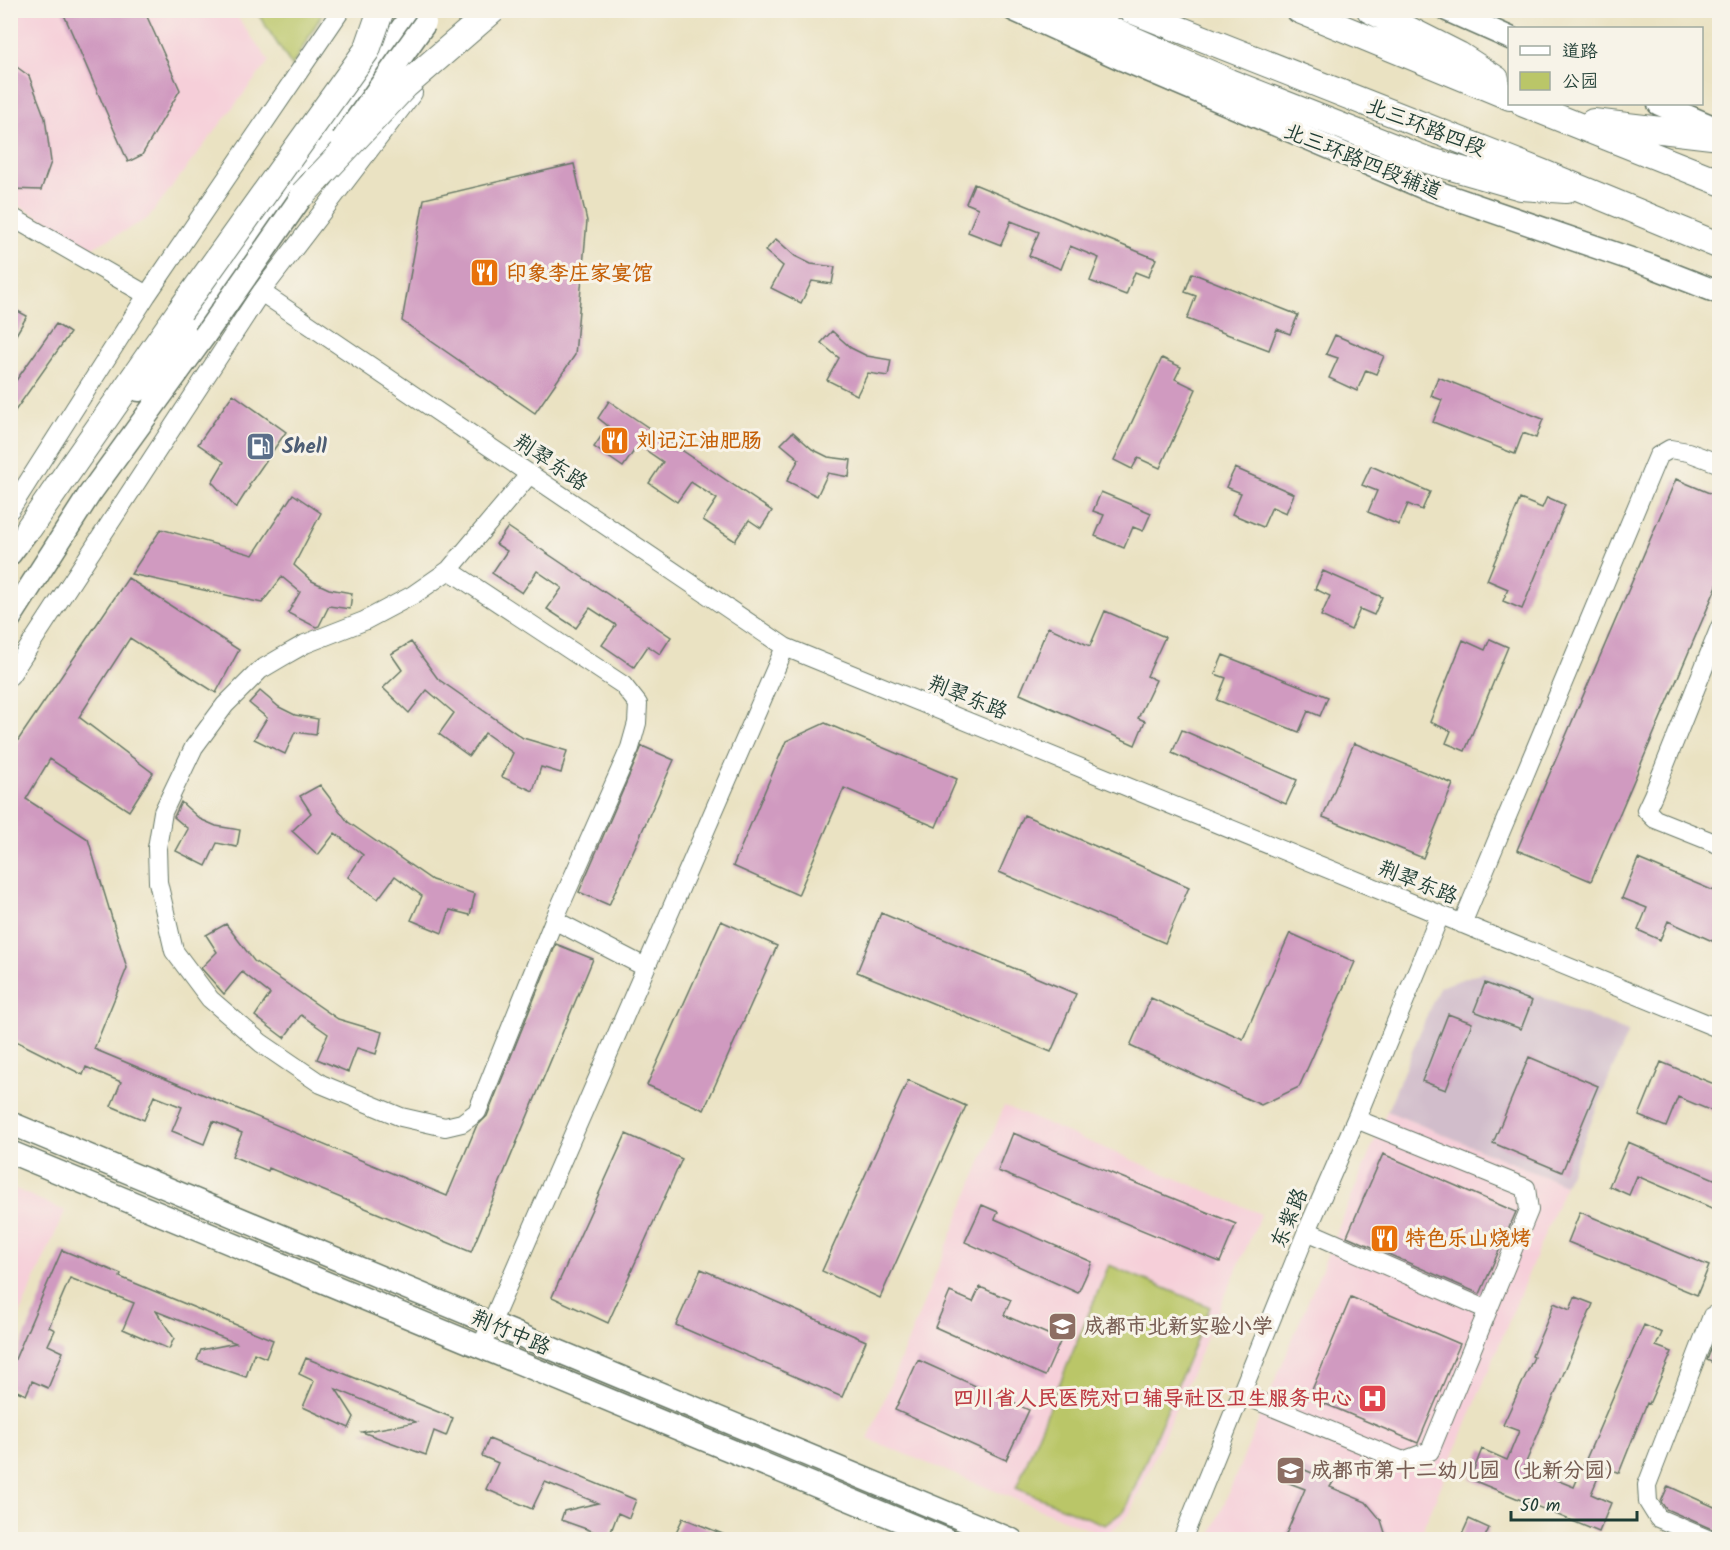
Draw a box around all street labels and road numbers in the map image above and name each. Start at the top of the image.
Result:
street label: 北三环路四段 [1361,90,1490,166]
street label: 北三环路四段辅道 [1278,116,1447,209]
street label: 荆翠东路 [506,426,594,500]
street label: 荆翠东路 [922,667,1013,729]
street label: 荆翠东路 [1372,852,1463,914]
street label: 东紫路 [1263,1183,1318,1254]
street label: 荆竹中路 [465,1302,556,1365]

